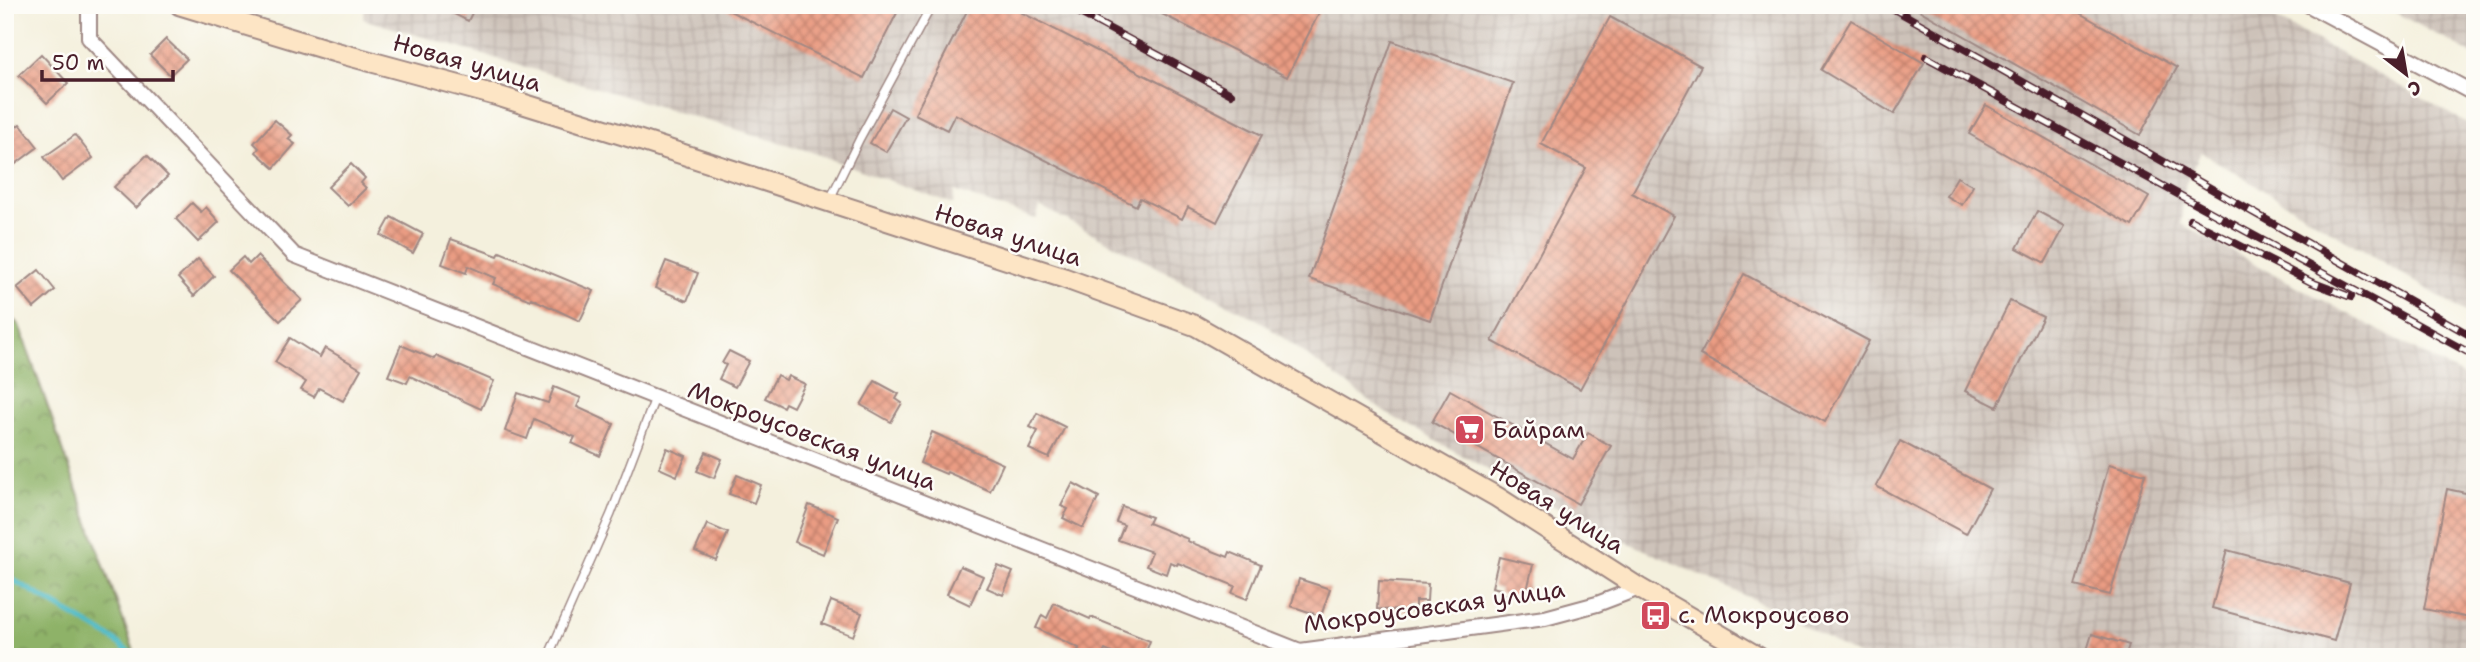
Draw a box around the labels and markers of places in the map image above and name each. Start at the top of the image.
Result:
supermarket icon: Байрам [1452,413,1486,447]
place label: Байрам [1492,414,1585,446]
bus stop icon: с. Мокроусово [1638,598,1672,632]
place label: с. Мокроусово [1678,599,1850,631]

